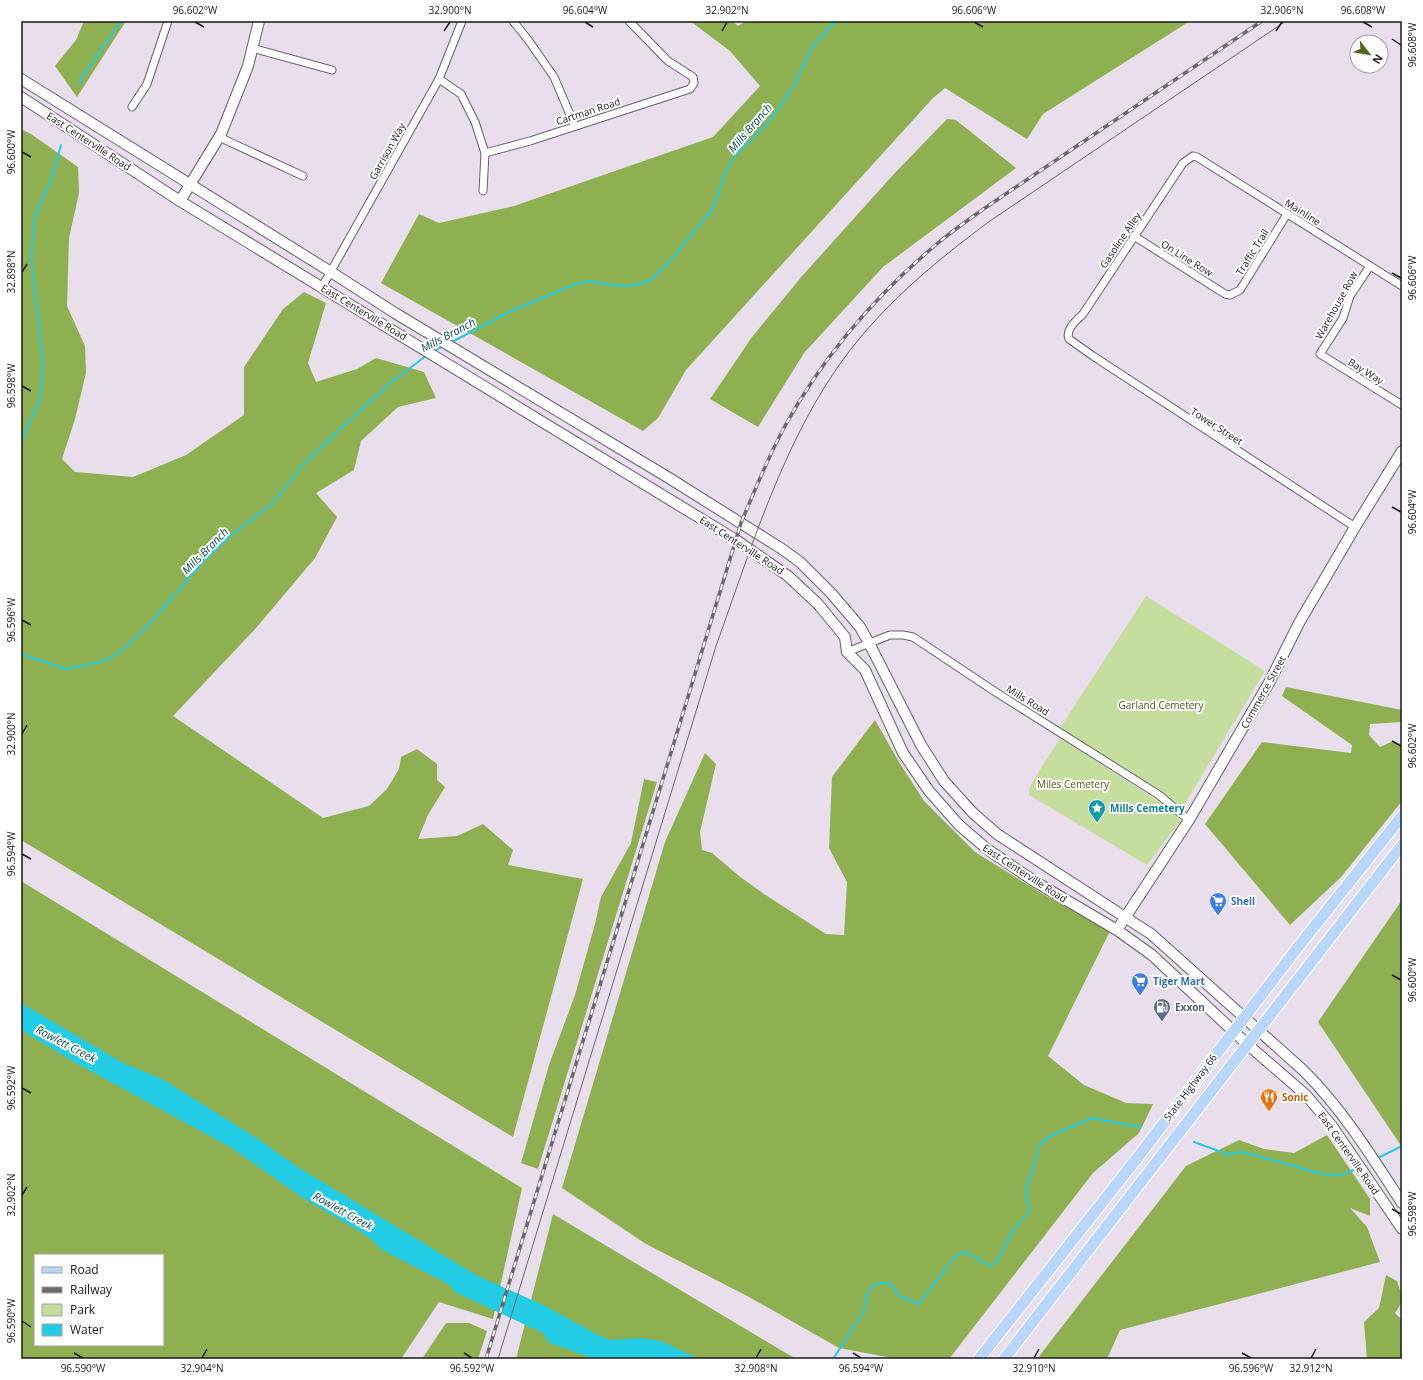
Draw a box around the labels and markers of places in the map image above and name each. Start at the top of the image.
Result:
place icon: Mills Cemetery [1087,798,1107,823]
place label: Mills Cemetery [1110,801,1185,815]
supermarket icon: Shell [1208,891,1228,916]
place label: Shell [1231,894,1255,908]
supermarket icon: Tiger Mart [1130,971,1150,996]
place label: Tiger Mart [1153,974,1206,988]
fuel station icon: Exxon [1152,997,1172,1022]
place label: Exxon [1175,1000,1205,1014]
restaurant icon: Sonic [1259,1087,1279,1112]
place label: Sonic [1282,1090,1308,1104]

